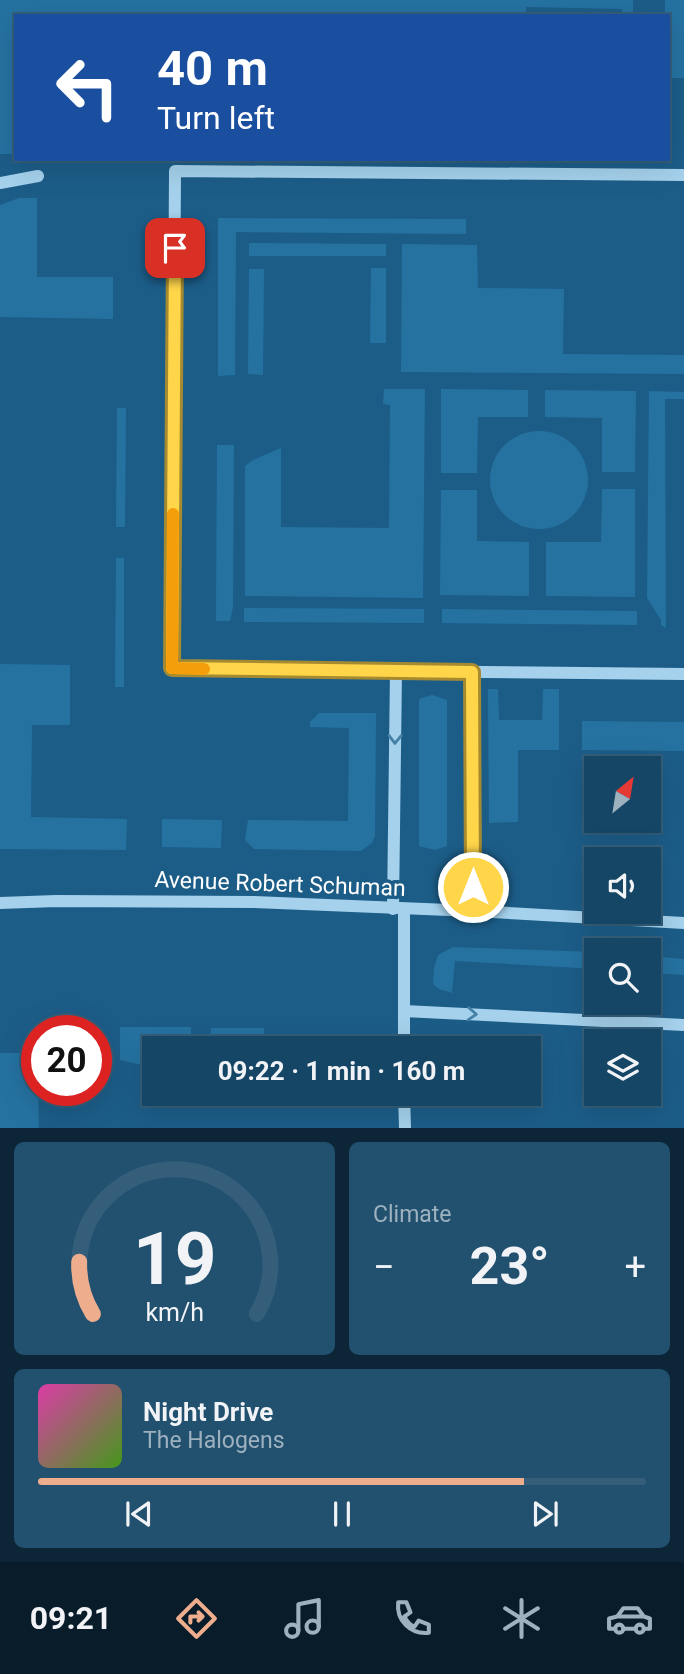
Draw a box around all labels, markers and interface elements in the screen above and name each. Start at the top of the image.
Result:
text: 40 m [157,40,268,97]
icon: left [42,42,133,133]
text: Turn left [157,99,275,137]
pin [145,218,205,278]
icon: arrive [156,229,194,267]
one-way arrow [388,734,403,745]
north arrow [584,756,662,833]
map controls [584,756,661,1106]
button: sound [584,847,661,924]
position arrow [436,850,510,924]
street label: Avenue Robert Schuman [154,866,406,902]
button: search [584,938,661,1015]
one-way arrow [467,1007,478,1022]
speed limit sign: 20 [21,1015,112,1106]
button: layers [584,1029,661,1106]
text: 09:22 · 1 min · 160 m [218,1056,465,1086]
text: Climate [373,1201,452,1228]
text: 19 [133,1217,216,1303]
text: 23° [470,1236,550,1297]
text: − [373,1245,395,1289]
text: + [624,1245,646,1289]
text: km/h [145,1298,204,1327]
text: Night Drive [143,1397,273,1427]
text: The Halogens [143,1427,285,1454]
icon: previous [120,1495,158,1533]
icon: pause [323,1495,361,1533]
icon: next [526,1495,564,1533]
icon: directions [172,1594,221,1643]
icon: music [280,1594,329,1643]
icon: phone [388,1594,437,1643]
icon: climate [497,1594,546,1643]
icon: car [605,1594,654,1643]
text: 09:21 [30,1599,112,1637]

